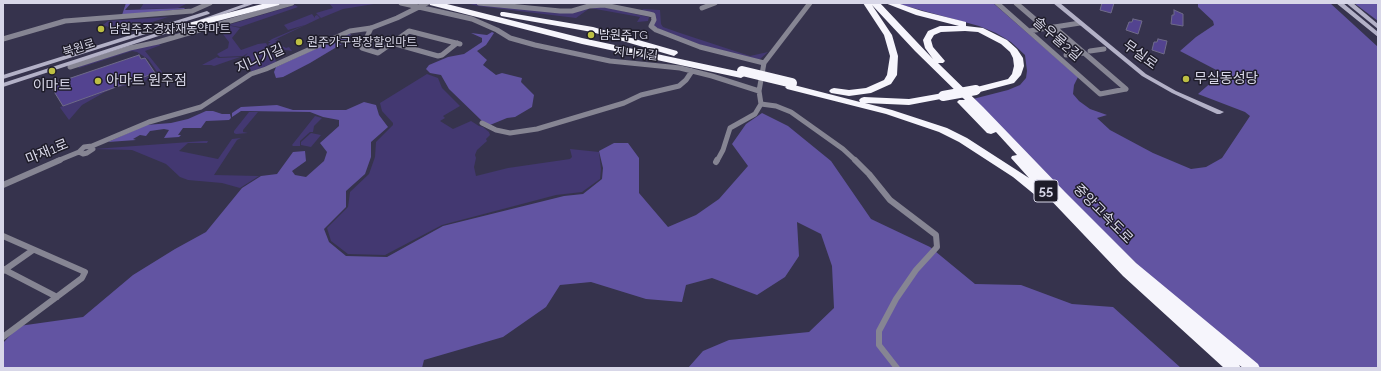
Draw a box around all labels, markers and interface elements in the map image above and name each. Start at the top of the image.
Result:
street label: 솔우물2길 [1029,13,1085,65]
place label: 남원주조경자재농약마트 [109,22,230,36]
marker: 남원주조경자재농약마트 [96,24,106,34]
place label: 남원주TG [599,28,648,42]
marker: 남원주TG [586,30,596,40]
place label: 원주가구광장할인마트 [307,35,417,49]
street label: 북원로 [61,36,97,60]
marker: 원주가구광장할인마트 [294,37,304,47]
street label: 무실로 [1119,37,1161,73]
street label: 지니기길 [233,41,287,77]
street label: 지니기길 [613,45,659,63]
marker: 이마트 [47,66,57,76]
place label: 무실동성당 [1194,71,1258,87]
place label: 아마트 원주점 [106,73,187,89]
marker: 무실동성당 [1181,74,1191,84]
marker: 아마트 원주점 [93,76,103,86]
place label: 이마트 [33,78,71,94]
street label: 마재1로 [23,136,71,168]
road number: 55 [1034,180,1058,202]
street label: 중앙고속도로 [1070,181,1136,247]

